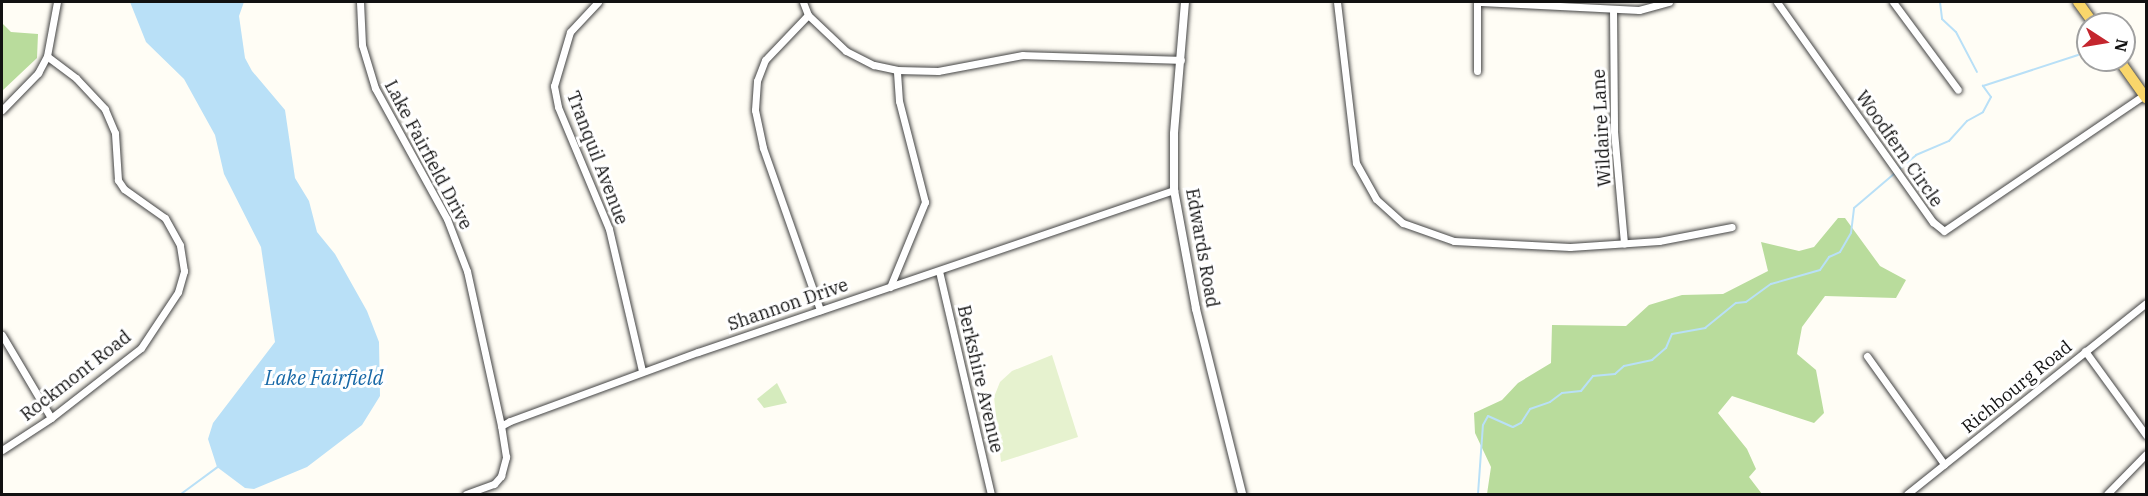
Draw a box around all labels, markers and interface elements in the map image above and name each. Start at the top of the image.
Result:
north arrow [2076,12,2136,72]
text: N [2111,37,2133,54]
street label: Wildaire Lane [1588,68,1616,188]
street label: Lake Fairfield Drive [380,77,476,233]
street label: Woodfern Circle [1851,87,1947,211]
street label: Tranquil Avenue [562,88,632,228]
street label: Edwards Road [1181,187,1223,309]
street label: Shannon Drive [725,274,851,336]
street label: Berkshire Avenue [952,303,1008,455]
street label: Rockmont Road [16,326,136,426]
street label: Richbourg Road [1958,336,2076,438]
water label: Lake Fairfield [265,365,383,389]

